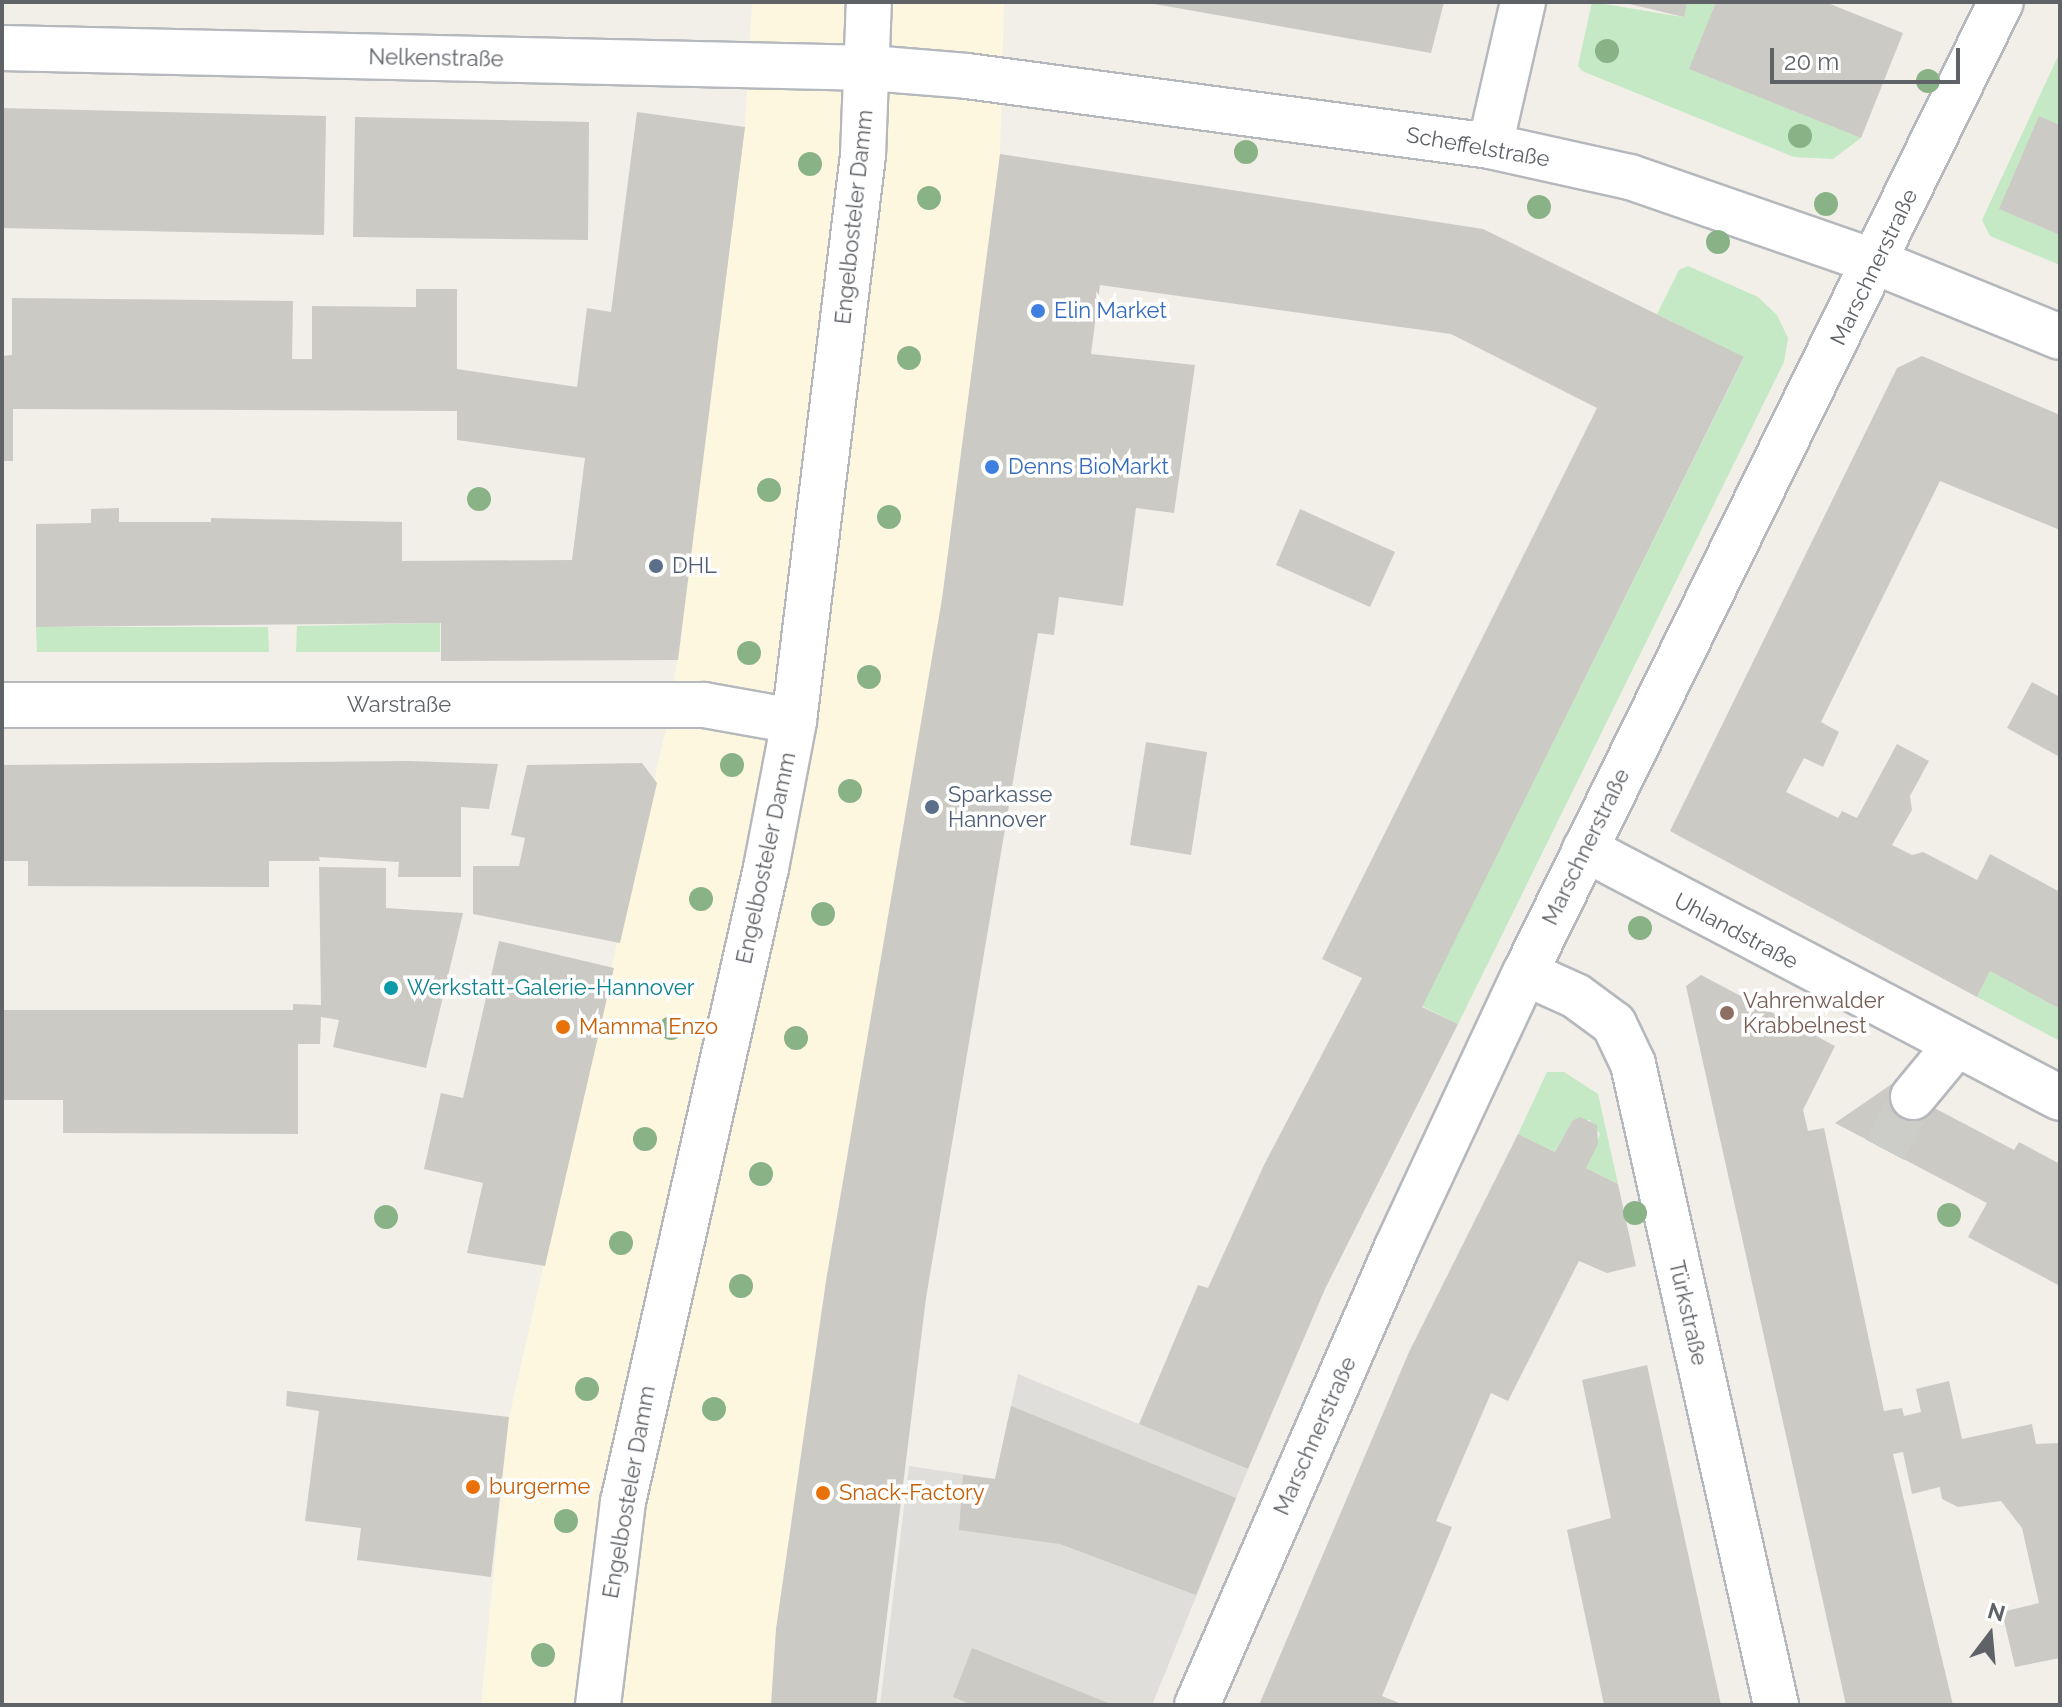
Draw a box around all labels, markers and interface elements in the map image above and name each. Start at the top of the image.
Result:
scale bar [1774,32,1964,82]
street label: Nelkenstraße [368,44,504,72]
text: 20 m [1784,47,1839,76]
street label: Engelbosteler Damm [830,108,878,326]
street label: Scheffelstraße [1404,121,1552,173]
street label: Marschnerstraße [1825,185,1923,349]
place label: Elin Market [1054,298,1167,324]
marker: Elin Market [1029,302,1047,320]
place label: Denns BioMarkt [1008,454,1169,480]
marker: Denns BioMarkt [983,458,1001,476]
place label: DHL [672,553,717,579]
marker: DHL [647,557,665,575]
street label: Warstraße [347,692,451,718]
street label: Engelbosteler Damm [731,749,801,967]
street label: Marschnerstraße [1537,765,1635,929]
place label: Sparkasse Hannover [948,781,1052,832]
marker: Sparkasse Hannover [923,798,941,816]
street label: Uhlandstraße [1670,887,1802,975]
place label: Werkstatt-Galerie-Hannover [407,975,694,1001]
marker: Werkstatt-Galerie-Hannover [382,979,400,997]
place label: Vahrenwalder Krabbelnest [1743,987,1884,1038]
marker: Vahrenwalder Krabbelnest [1718,1004,1736,1022]
place label: Mamma Enzo [579,1014,718,1040]
marker: Mamma Enzo [554,1018,572,1036]
street label: Türkstraße [1663,1258,1713,1368]
street label: Marschnerstraße [1268,1353,1362,1519]
street label: Engelbosteler Damm [597,1383,661,1601]
place label: burgerme [489,1474,590,1500]
marker: burgerme [464,1478,482,1496]
place label: Snack-Factory [839,1480,985,1506]
marker: Snack-Factory [814,1484,832,1502]
north arrow [1950,1595,2030,1675]
text: N [1985,1597,2008,1627]

